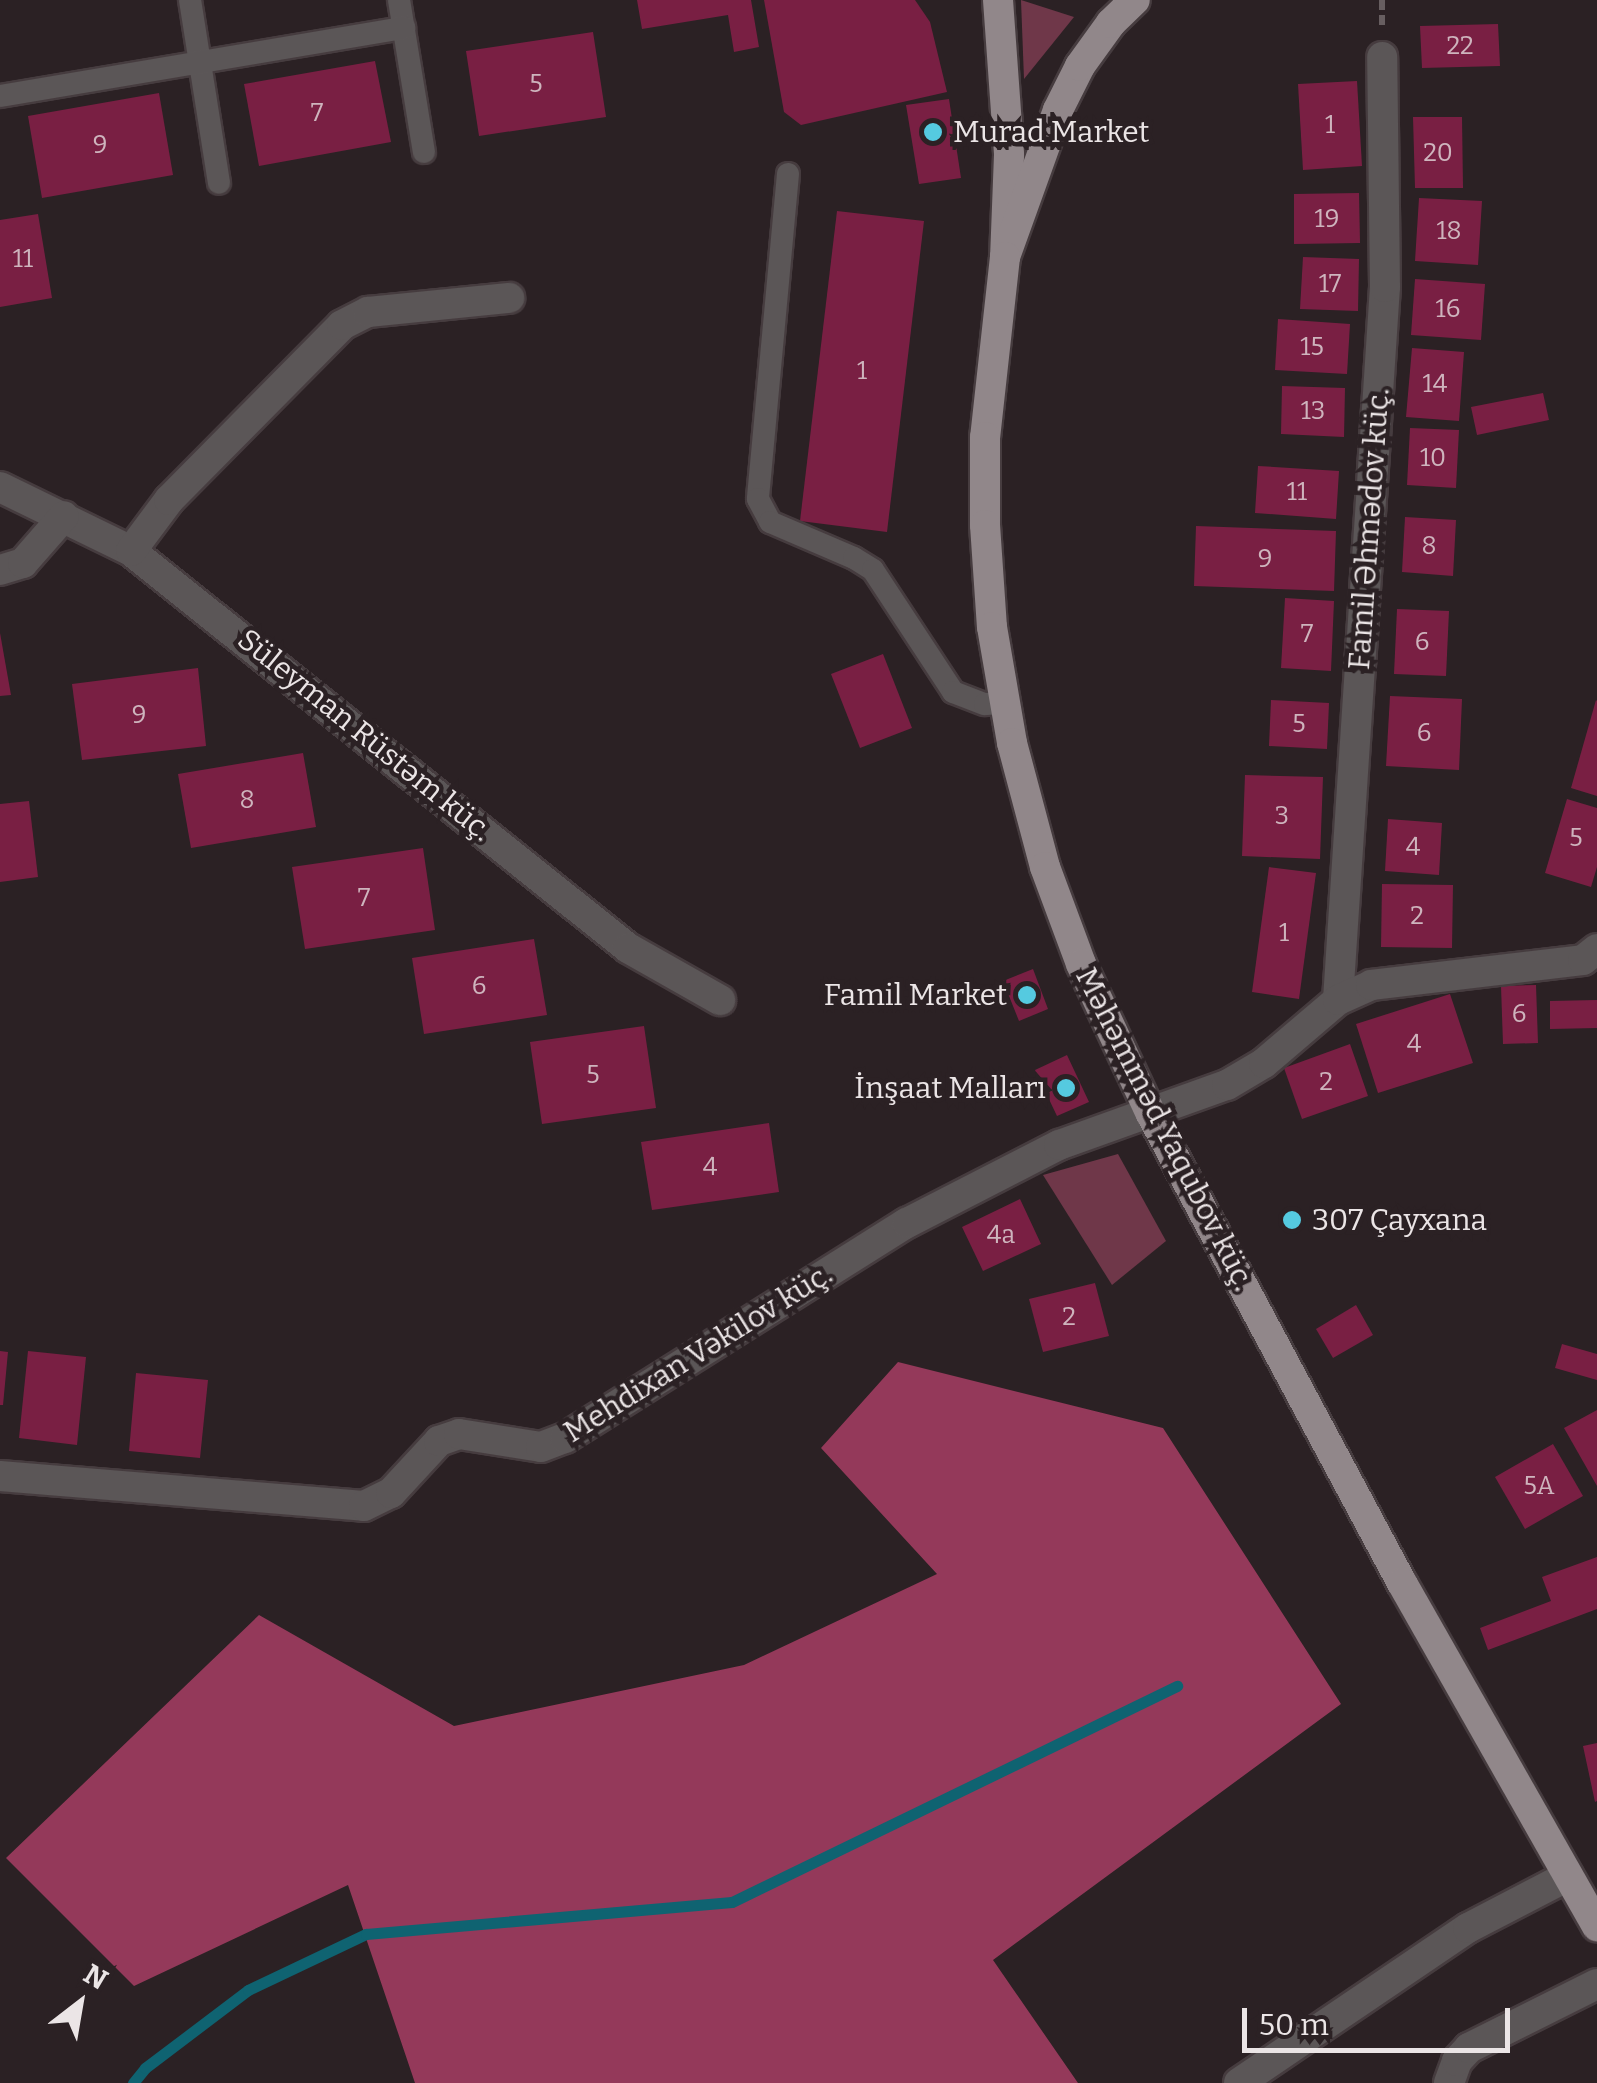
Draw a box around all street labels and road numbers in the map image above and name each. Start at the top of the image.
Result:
street label: Famil Əhmədov küç. [1341,387,1397,671]
street label: Süleyman Rüstəm küç. [231,621,499,849]
street label: Məhəmməd Yaqubov küç. [1068,962,1262,1296]
street label: Mehdixan Vəkilov küç. [557,1256,839,1450]

